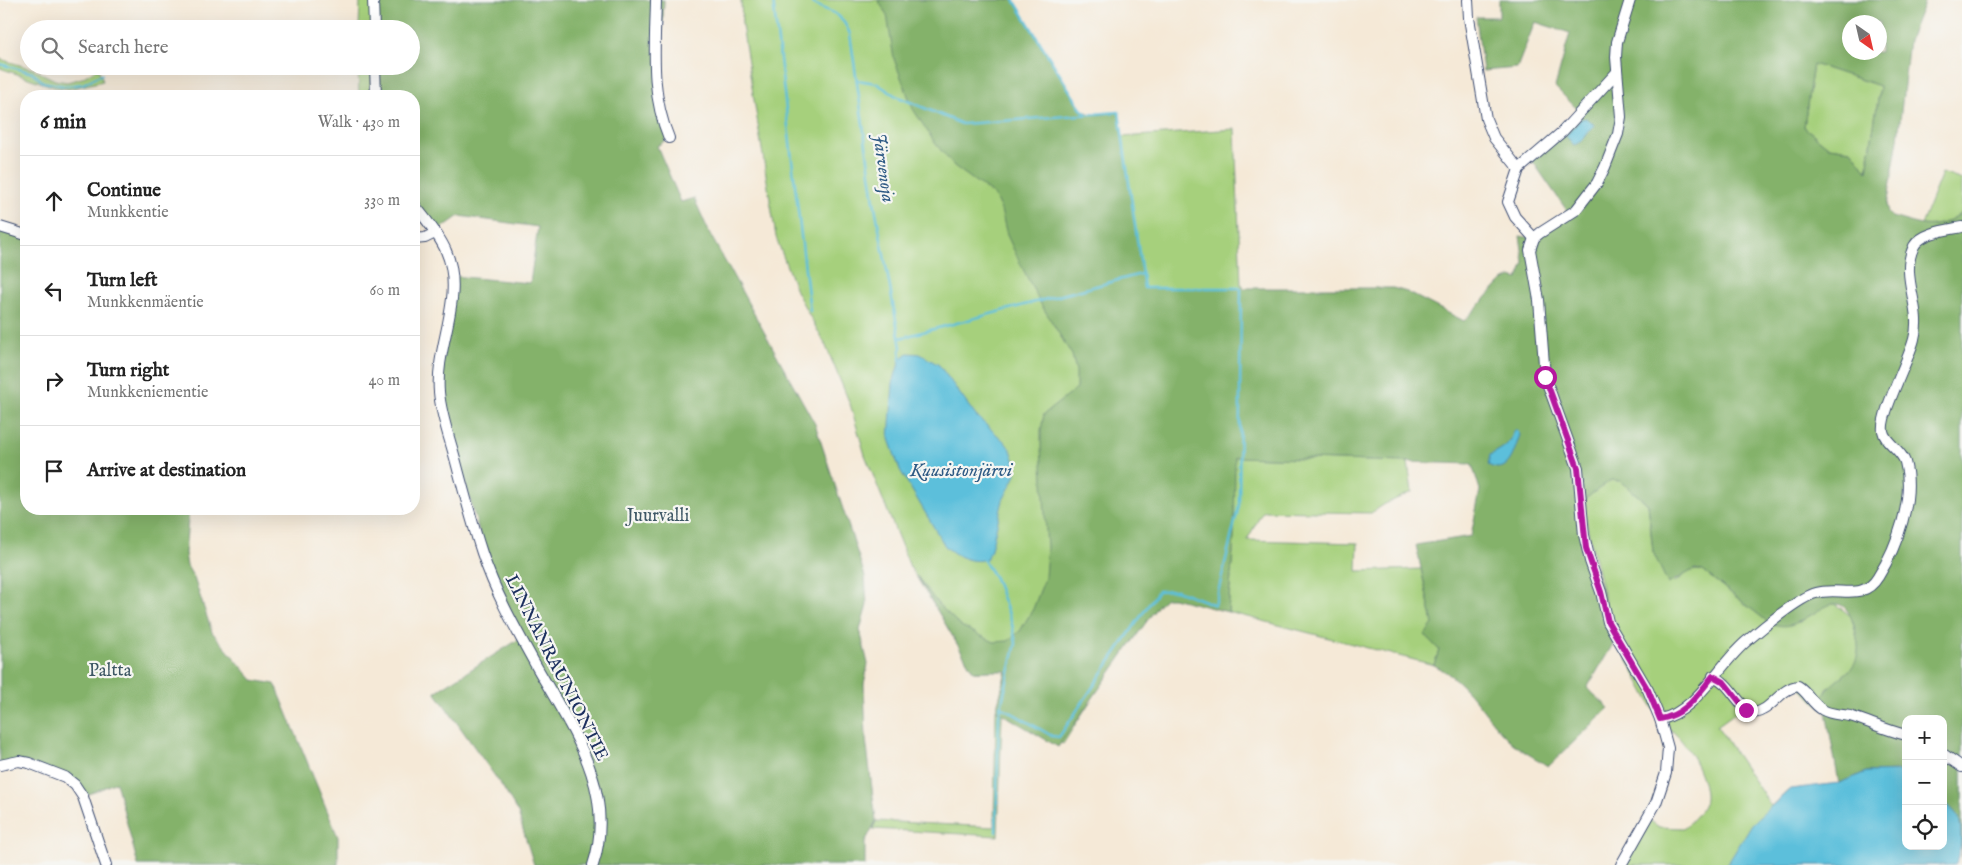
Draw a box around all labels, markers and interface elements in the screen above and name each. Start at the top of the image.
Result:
north arrow [1842,15,1887,60]
search box [20,20,420,75]
icon: search [38,34,66,62]
text: Search here [78,36,169,60]
text: 6 min [40,109,86,136]
text: Walk · 430 m [318,113,400,133]
water label: Järvenoja [866,132,900,204]
text: Continue [87,179,161,203]
icon: ahead [40,187,68,215]
text: 330 m [364,191,400,211]
text: Munkkentie [87,203,169,223]
text: Turn left [87,269,158,293]
icon: left [40,277,68,305]
text: 60 m [370,281,400,301]
text: Munkkenmäentie [87,293,204,313]
text: Turn right [87,359,169,383]
route start [1534,366,1557,389]
icon: right [40,367,68,395]
text: 40 m [368,371,400,391]
text: Munkkeniementie [87,383,208,403]
icon: arrive [40,457,68,485]
text: Arrive at destination [87,459,246,483]
water label: Kuusistonjärvi [909,459,1014,483]
park label: Juurvalli [625,505,689,528]
street label: LINNANRAUNIONTIE [499,571,613,765]
park label: Paltta [88,660,132,683]
route end [1735,699,1758,722]
map controls [1902,715,1947,850]
button: + [1902,715,1947,760]
button: − [1902,760,1947,805]
button: locate [1902,805,1947,850]

